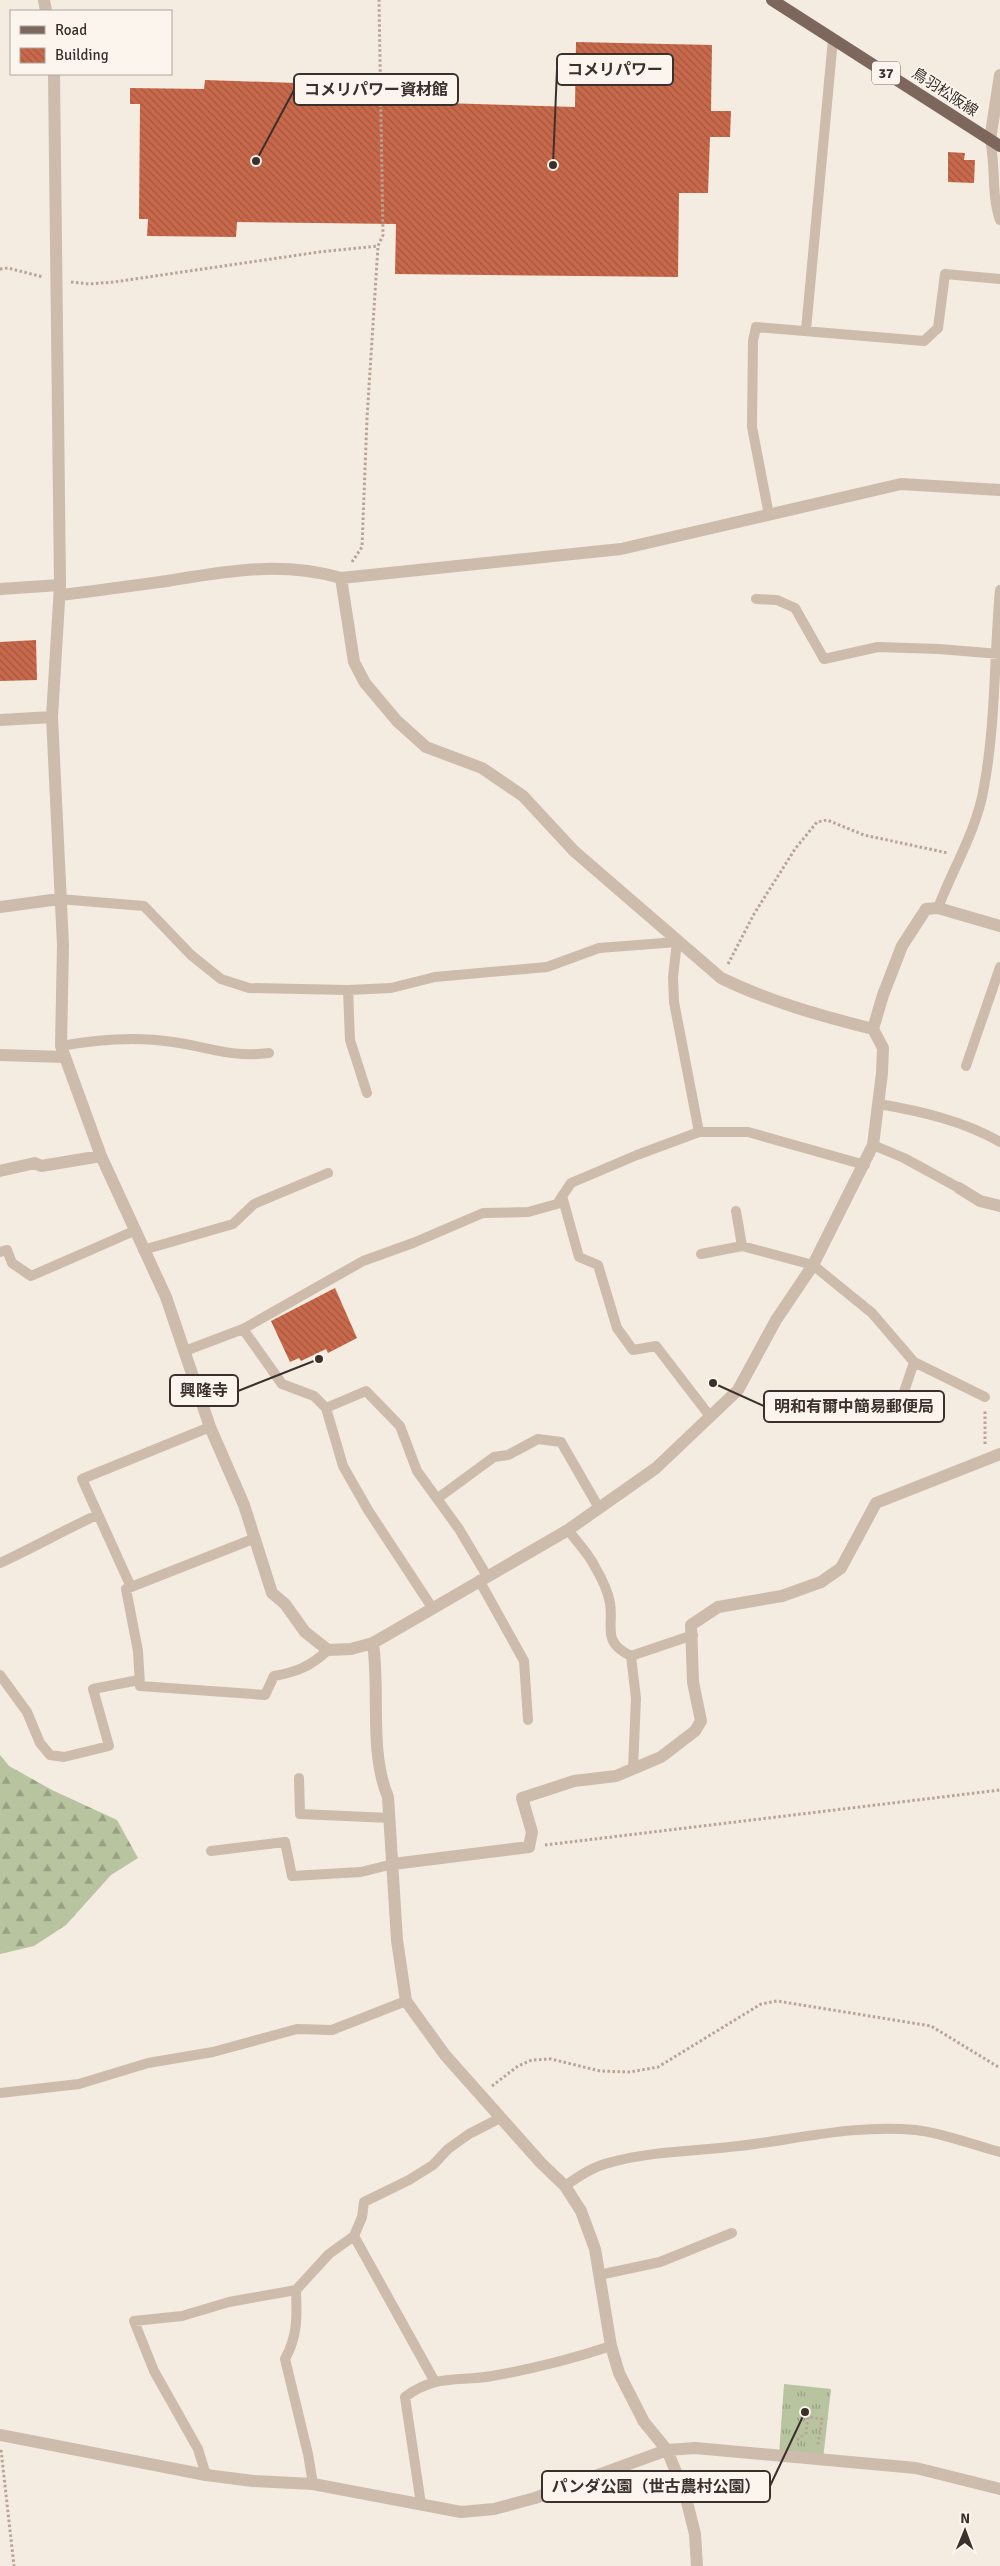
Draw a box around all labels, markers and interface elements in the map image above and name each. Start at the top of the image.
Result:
legend [10,10,172,75]
text: Road [55,21,87,39]
text: Building [55,46,109,64]
callout: コメリパワー [557,54,673,85]
text: コメリパワー [567,60,663,80]
road number: 37 [872,62,900,84]
street label: 鳥羽松阪線 [909,64,981,120]
callout: コメリパワー資材館 [294,74,458,105]
text: コメリパワー資材館 [304,80,448,100]
callout: 興隆寺 [170,1375,238,1406]
text: 興隆寺 [180,1381,228,1401]
callout: 明和有爾中簡易郵便局 [764,1391,944,1422]
text: 明和有爾中簡易郵便局 [774,1397,934,1417]
callout: パンダ公園（世古農村公園） [542,2471,770,2502]
text: パンダ公園（世古農村公園） [552,2477,760,2497]
north arrow [940,2506,990,2556]
text: N [960,2510,970,2527]

